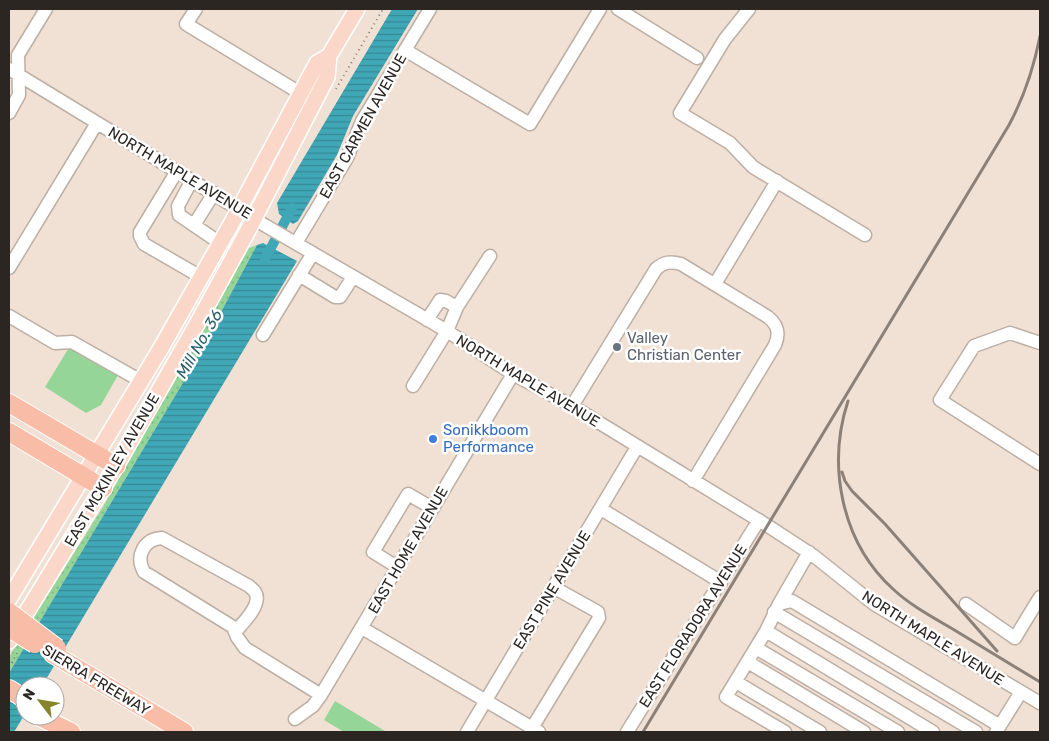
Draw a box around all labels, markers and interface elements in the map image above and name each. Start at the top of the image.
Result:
street label: EAST CARMEN AVENUE [316,50,410,202]
street label: NORTH MAPLE AVENUE [105,123,255,223]
water label: Mill No. 36 [172,306,226,382]
place label: Valley Christian Center [627,329,741,364]
street label: NORTH MAPLE AVENUE [453,331,603,431]
marker: Valley Christian Center [611,341,623,353]
street label: EAST MCKINLEY AVENUE [61,390,163,550]
place label: Sonikkboom Performance [443,421,534,456]
marker: Sonikkboom Performance [427,433,439,445]
street label: EAST HOME AVENUE [364,483,452,617]
street label: EAST PINE AVENUE [510,528,594,652]
street label: EAST FLORADORA AVENUE [635,541,751,711]
street label: NORTH MAPLE AVENUE [859,587,1007,689]
street label: SIERRA FREEWAY [39,641,153,719]
north arrow [15,676,65,726]
text: N [19,686,39,703]

